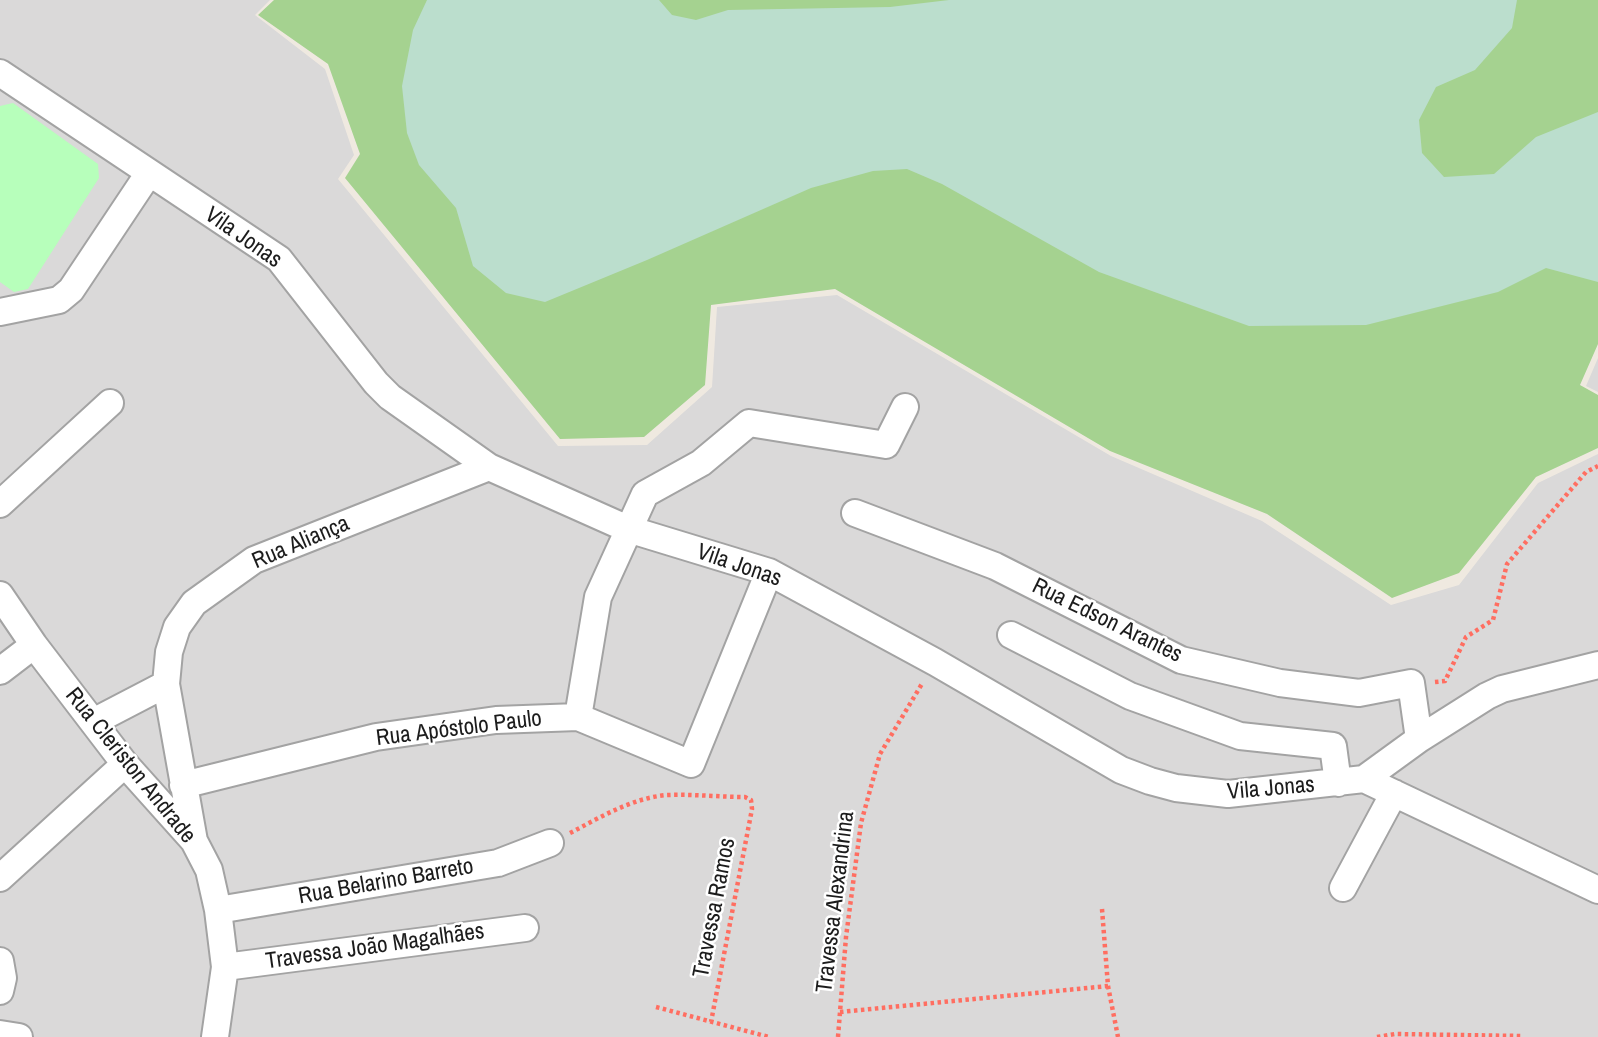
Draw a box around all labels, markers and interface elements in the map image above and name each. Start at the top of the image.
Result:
street label: Vila Jonas [199,202,287,274]
street label: Rua Aliança [248,510,354,576]
street label: Vila Jonas [693,539,785,593]
street label: Rua Edson Arantes [1027,573,1187,669]
street label: Rua Cleriston Andrade [59,683,201,849]
street label: Rua Apóstolo Paulo [375,705,543,753]
street label: Vila Jonas [1226,771,1316,807]
street label: Travessa Alexandrina [811,810,861,994]
street label: Travessa Ramos [688,836,742,980]
street label: Rua Belarino Barreto [296,853,476,911]
street label: Travessa João Magalhães [264,918,486,976]

